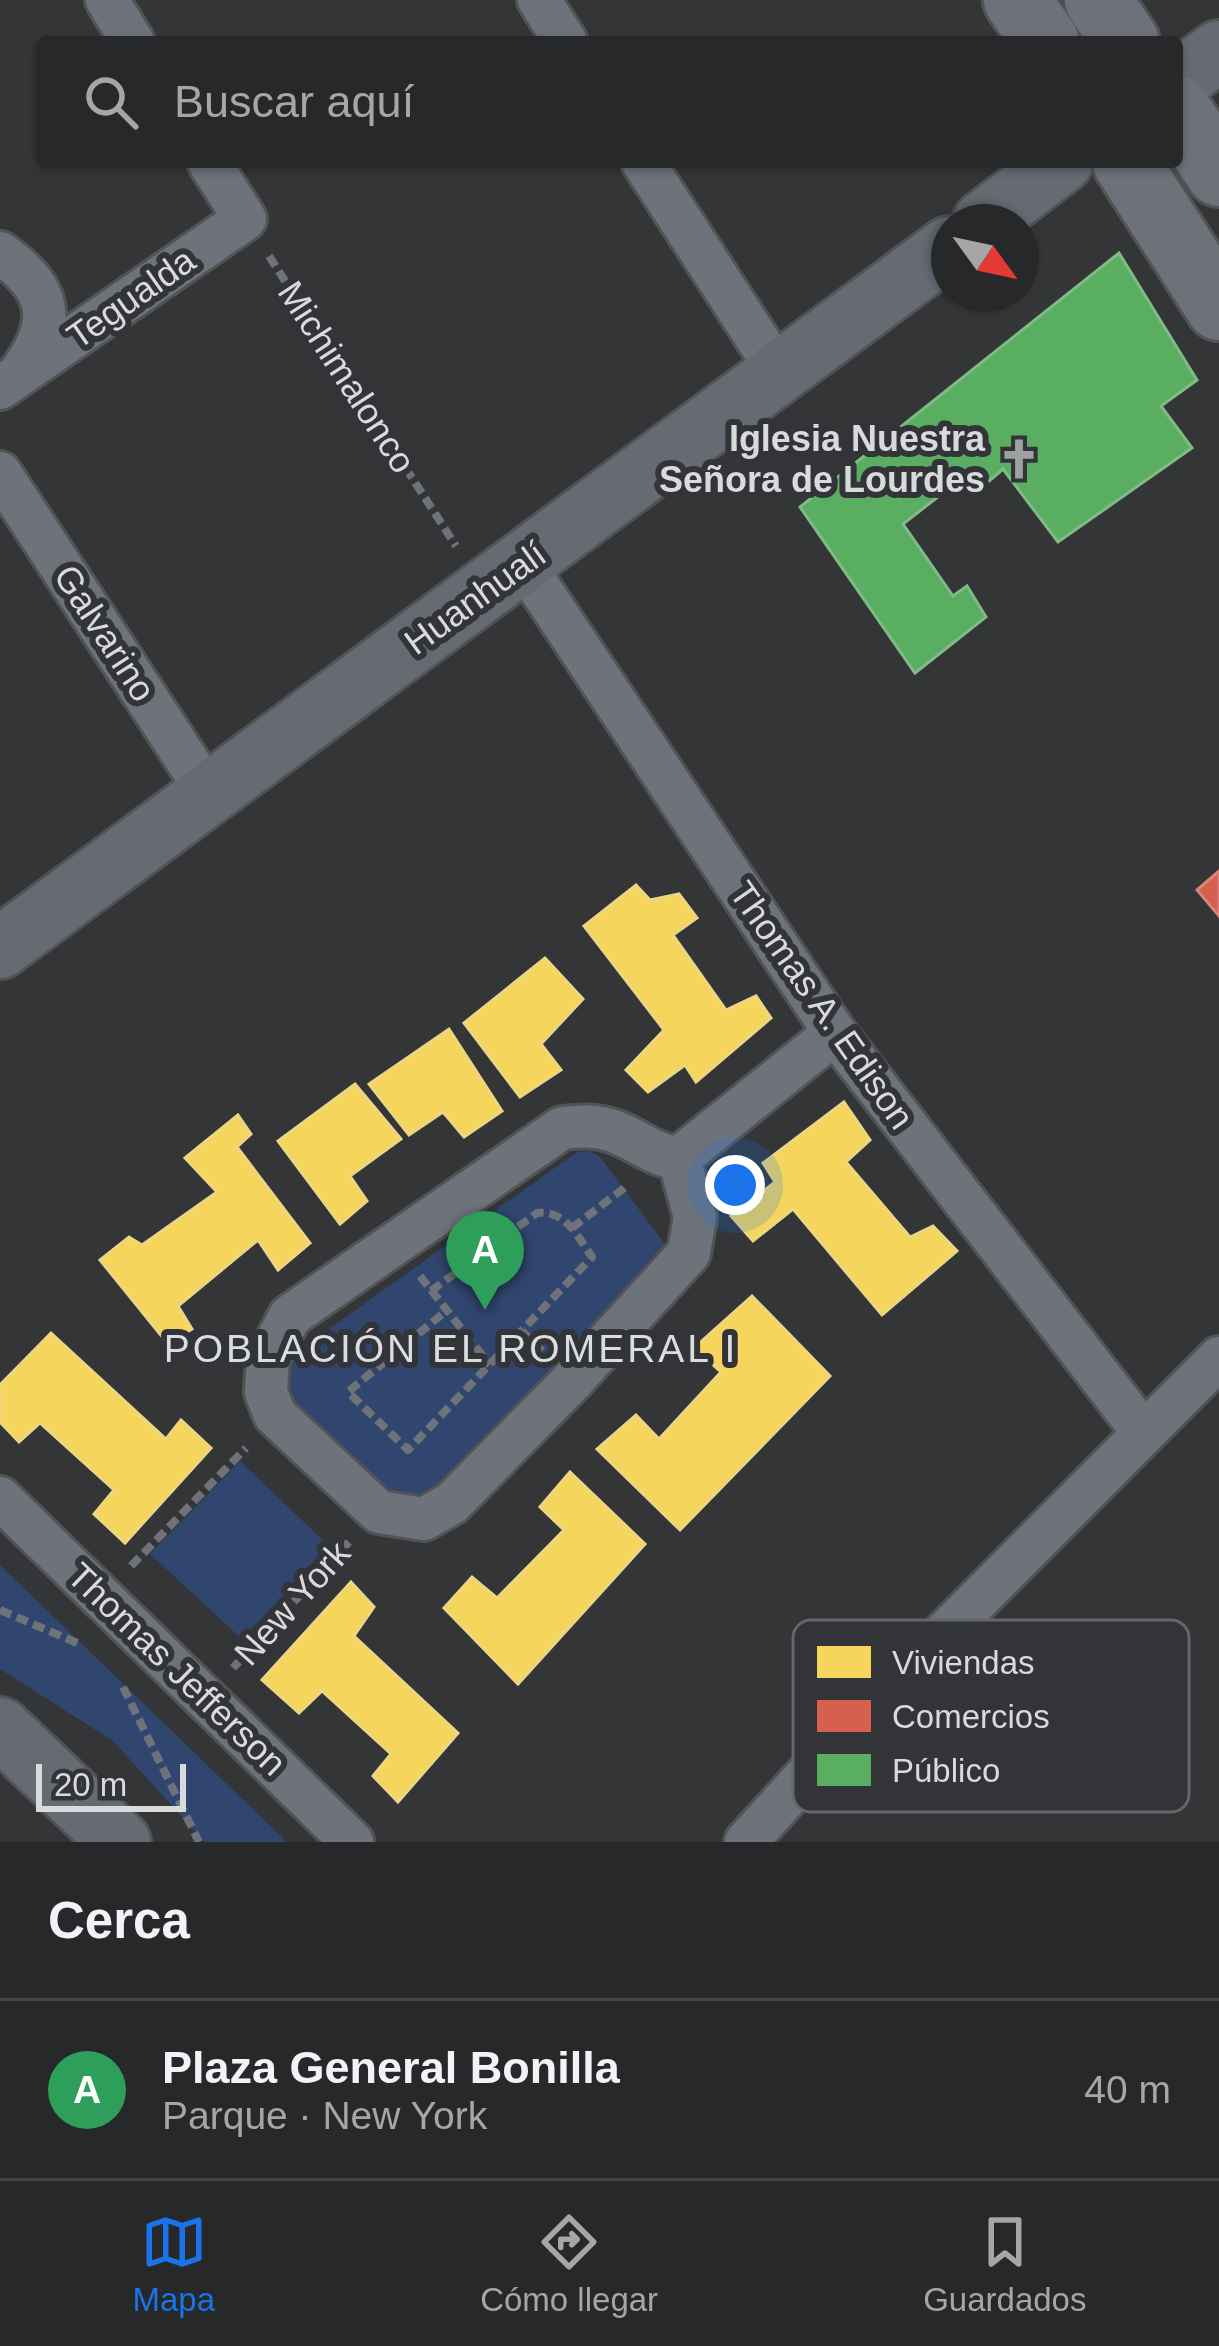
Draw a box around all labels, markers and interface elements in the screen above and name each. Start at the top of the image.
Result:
search box [36,36,1183,168]
icon: search [78,69,144,135]
text: Buscar aquí [174,76,414,127]
north arrow [931,204,1039,312]
street label: Tegualda [59,239,203,357]
street label: Michimalonco [270,274,424,480]
place label: Iglesia Nuestra Señora de Lourdes [659,418,986,500]
church icon: Iglesia Nuestra Señora de Lourdes [996,436,1042,482]
street label: Huanhualí [397,533,553,663]
street label: Galvarino [46,557,164,709]
street label: Thomas A. Edison [721,874,923,1136]
your location [705,1155,765,1215]
pin: A [446,1211,524,1310]
district label: POBLACIÓN EL ROMERAL I [164,1327,738,1370]
street label: New York [226,1532,359,1673]
street label: Thomas Jefferson [59,1554,295,1784]
legend [793,1620,1189,1812]
text: Viviendas [892,1644,1035,1681]
text: Comercios [892,1698,1050,1735]
text: Público [892,1752,1000,1789]
scale bar [36,1758,186,1811]
text: 20 m [54,1766,127,1803]
text: Cerca [48,1892,190,1949]
text: Plaza General Bonilla [162,2042,620,2093]
text: A [73,2068,101,2111]
text: 40 m [1084,2068,1171,2111]
text: Parque · New York [162,2094,487,2137]
tab: Mapa [133,2209,215,2319]
tab: Cómo llegar [480,2209,658,2319]
tab: Guardados [923,2209,1086,2319]

